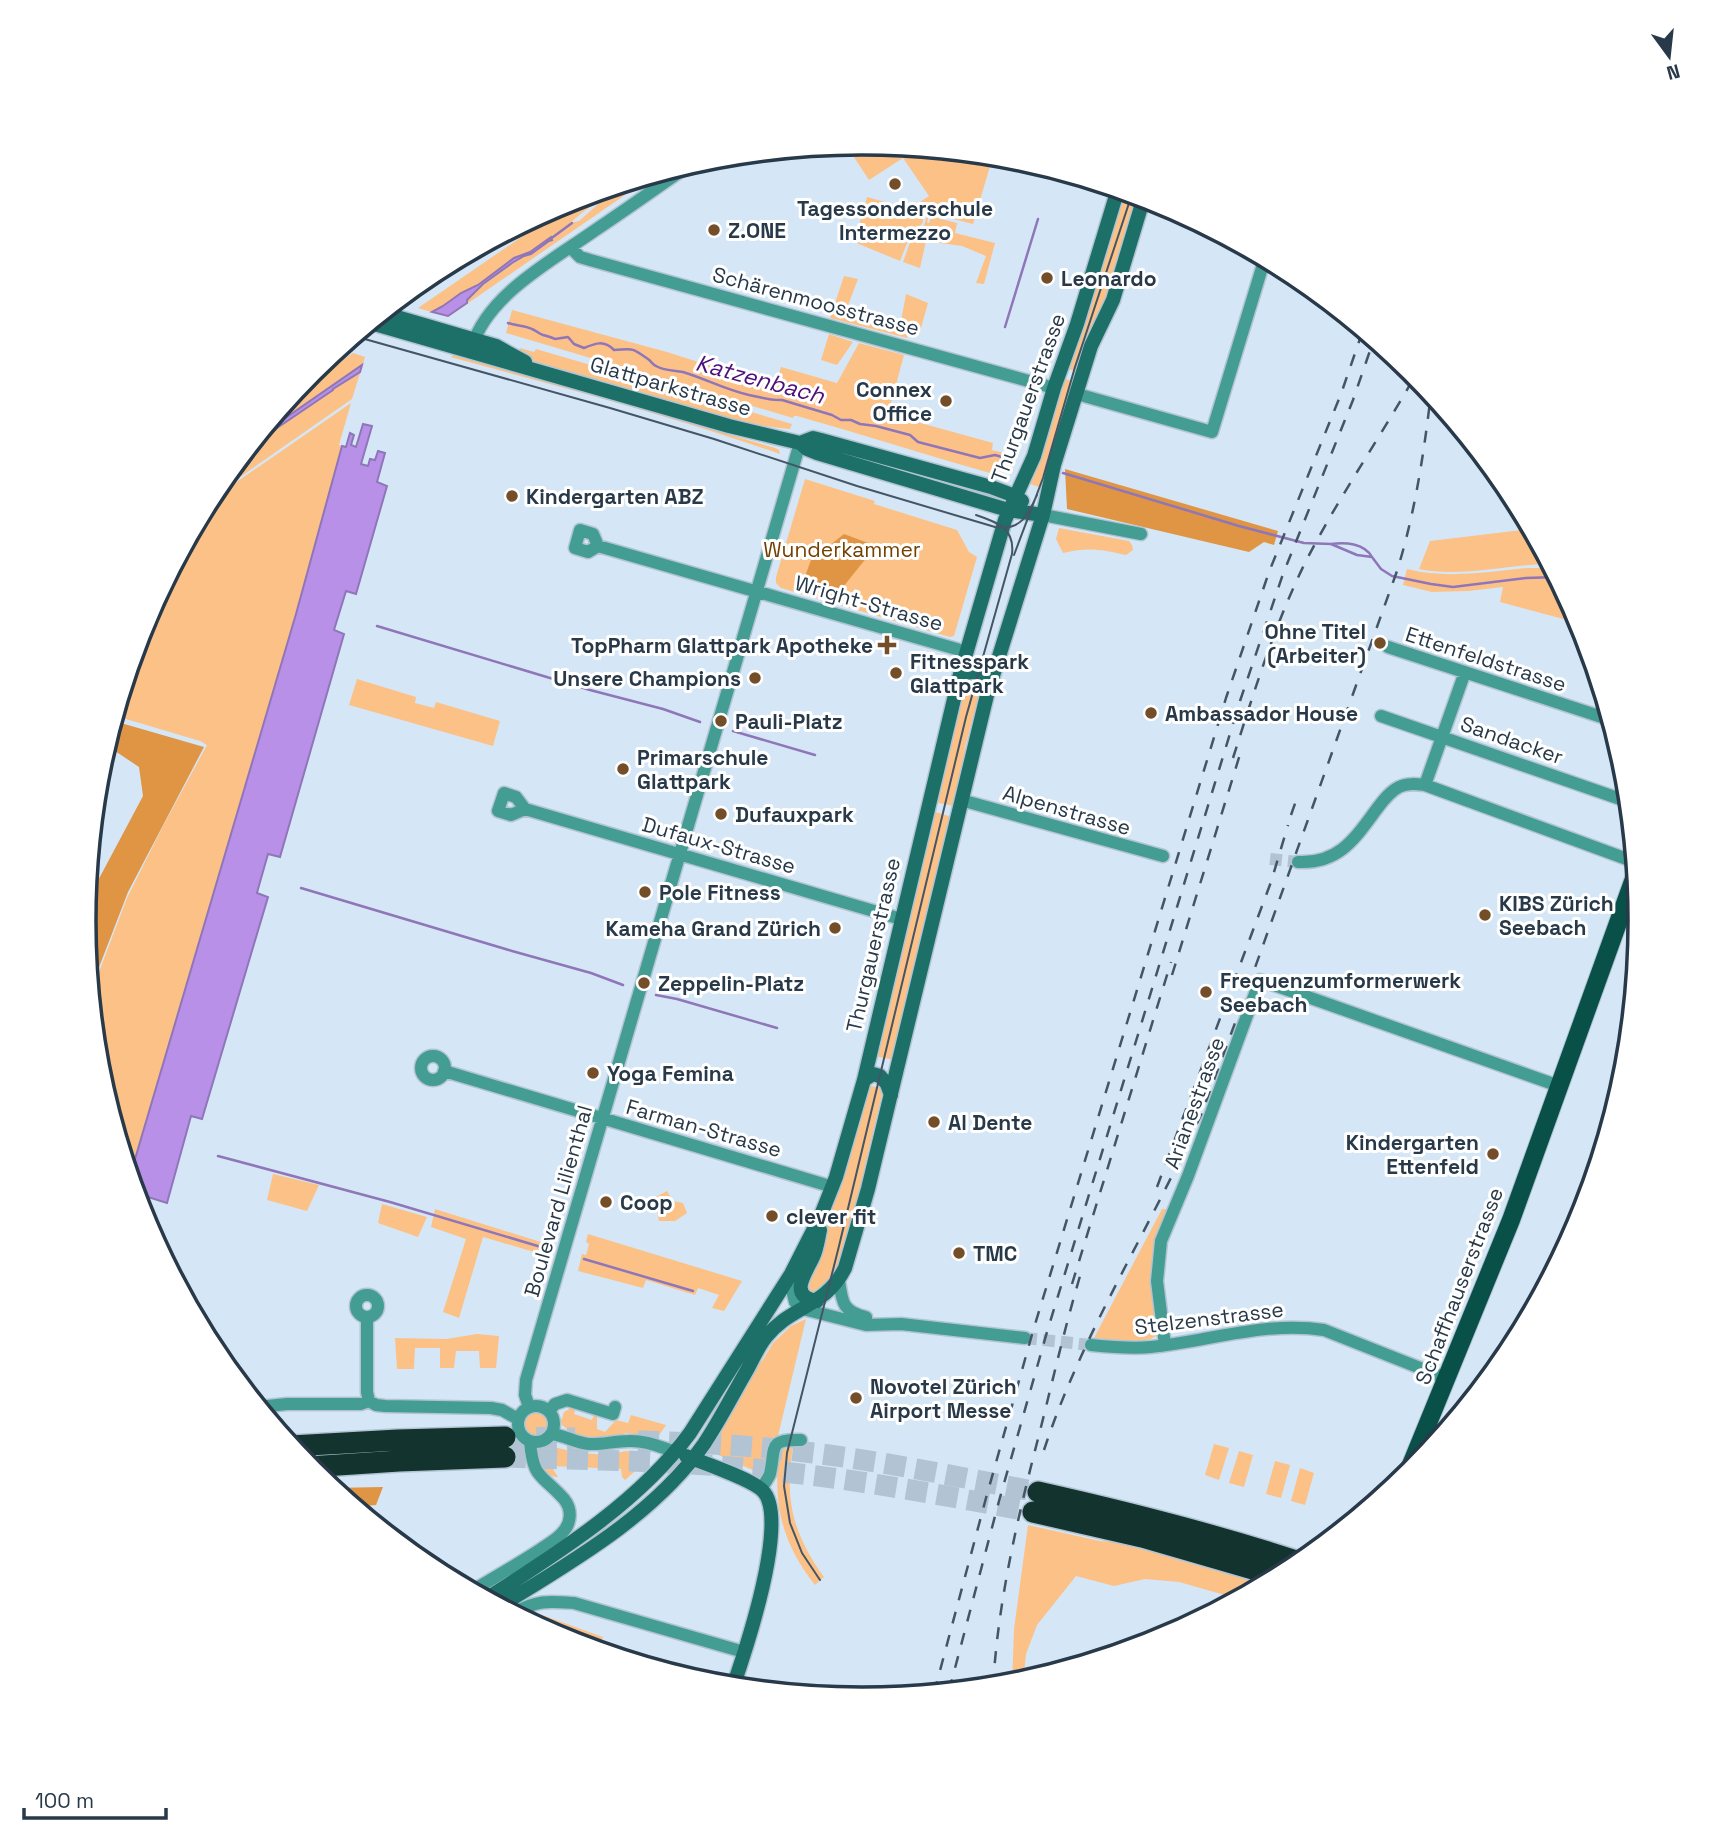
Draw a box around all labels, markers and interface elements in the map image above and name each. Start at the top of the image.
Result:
north arrow [1634,21,1704,91]
text: N [1664,58,1683,86]
marker: Tagessonderschule Intermezzo [887,176,903,192]
place label: Tagessonderschule Intermezzo [797,195,993,246]
place label: Z.ONE [728,217,786,244]
marker: Z.ONE [706,222,722,238]
street label: Schärenmoosstrasse [710,260,922,342]
place label: Leonardo [1061,265,1157,292]
marker: Leonardo [1039,270,1055,286]
street label: Thurgauerstrasse [985,310,1071,486]
water label: Katzenbach [692,347,828,411]
street label: Glattparkstrasse [587,350,755,422]
place label: Connex Office [856,376,932,427]
marker: Connex Office [938,393,954,409]
place label: Kindergarten ABZ [526,483,704,510]
marker: Kindergarten ABZ [504,488,520,504]
park label: Wunderkammer [763,536,921,563]
street label: Wright-Strasse [792,569,946,637]
place label: Ohne Titel (Arbeiter) [1265,618,1366,669]
street label: Ettenfeldstrasse [1402,620,1570,698]
place label: TopPharm Glattpark Apotheke [571,632,873,659]
marker: Ohne Titel (Arbeiter) [1372,635,1388,651]
marker: TopPharm Glattpark Apotheke [879,637,895,653]
place label: Fitnesspark Glattpark [910,648,1029,699]
place label: Unsere Champions [553,665,741,692]
marker: Fitnesspark Glattpark [888,665,904,681]
marker: Unsere Champions [747,670,763,686]
place label: Ambassador House [1165,700,1358,727]
marker: Ambassador House [1143,705,1159,721]
place label: Pauli-Platz [735,708,843,735]
street label: Sandacker [1457,710,1567,770]
marker: Pauli-Platz [713,713,729,729]
place label: Primarschule Glattpark [637,744,768,795]
marker: Primarschule Glattpark [615,761,631,777]
street label: Alpenstrasse [1000,779,1134,841]
place label: Dufauxpark [735,801,854,828]
marker: Dufauxpark [713,806,729,822]
street label: Dufaux-Strasse [639,810,799,880]
street label: Thurgauerstrasse [840,855,906,1035]
place label: Pole Fitness [659,879,781,906]
marker: Pole Fitness [637,884,653,900]
place label: KIBS Zürich Seebach [1499,890,1614,941]
marker: KIBS Zürich Seebach [1477,907,1493,923]
place label: Kameha Grand Zürich [605,915,821,942]
marker: Kameha Grand Zürich [827,920,843,936]
place label: Frequenzumformerwerk Seebach [1220,967,1461,1018]
place label: Zeppelin-Platz [658,970,804,997]
marker: Zeppelin-Platz [636,975,652,991]
marker: Frequenzumformerwerk Seebach [1198,984,1214,1000]
street label: Arianestrasse [1158,1033,1230,1173]
place label: Yoga Femina [607,1060,734,1087]
marker: Yoga Femina [585,1065,601,1081]
street label: Farman-Strasse [623,1093,785,1163]
street label: Boulevard Lilienthal [518,1102,598,1300]
place label: Al Dente [948,1109,1032,1136]
marker: Al Dente [926,1114,942,1130]
place label: Kindergarten Ettenfeld [1346,1129,1479,1180]
marker: Kindergarten Ettenfeld [1485,1146,1501,1162]
street label: Schaffhauserstrasse [1409,1184,1509,1388]
place label: Coop [620,1189,673,1216]
marker: Coop [598,1194,614,1210]
place label: clever fit [786,1203,876,1230]
marker: clever fit [764,1208,780,1224]
place label: TMC [973,1240,1017,1267]
marker: TMC [951,1245,967,1261]
street label: Stelzenstrasse [1133,1295,1285,1341]
place label: Novotel Zürich Airport Messe [870,1373,1017,1424]
marker: Novotel Zürich Airport Messe [848,1390,864,1406]
scale bar [24,1776,166,1820]
text: 100 m [35,1787,94,1814]

